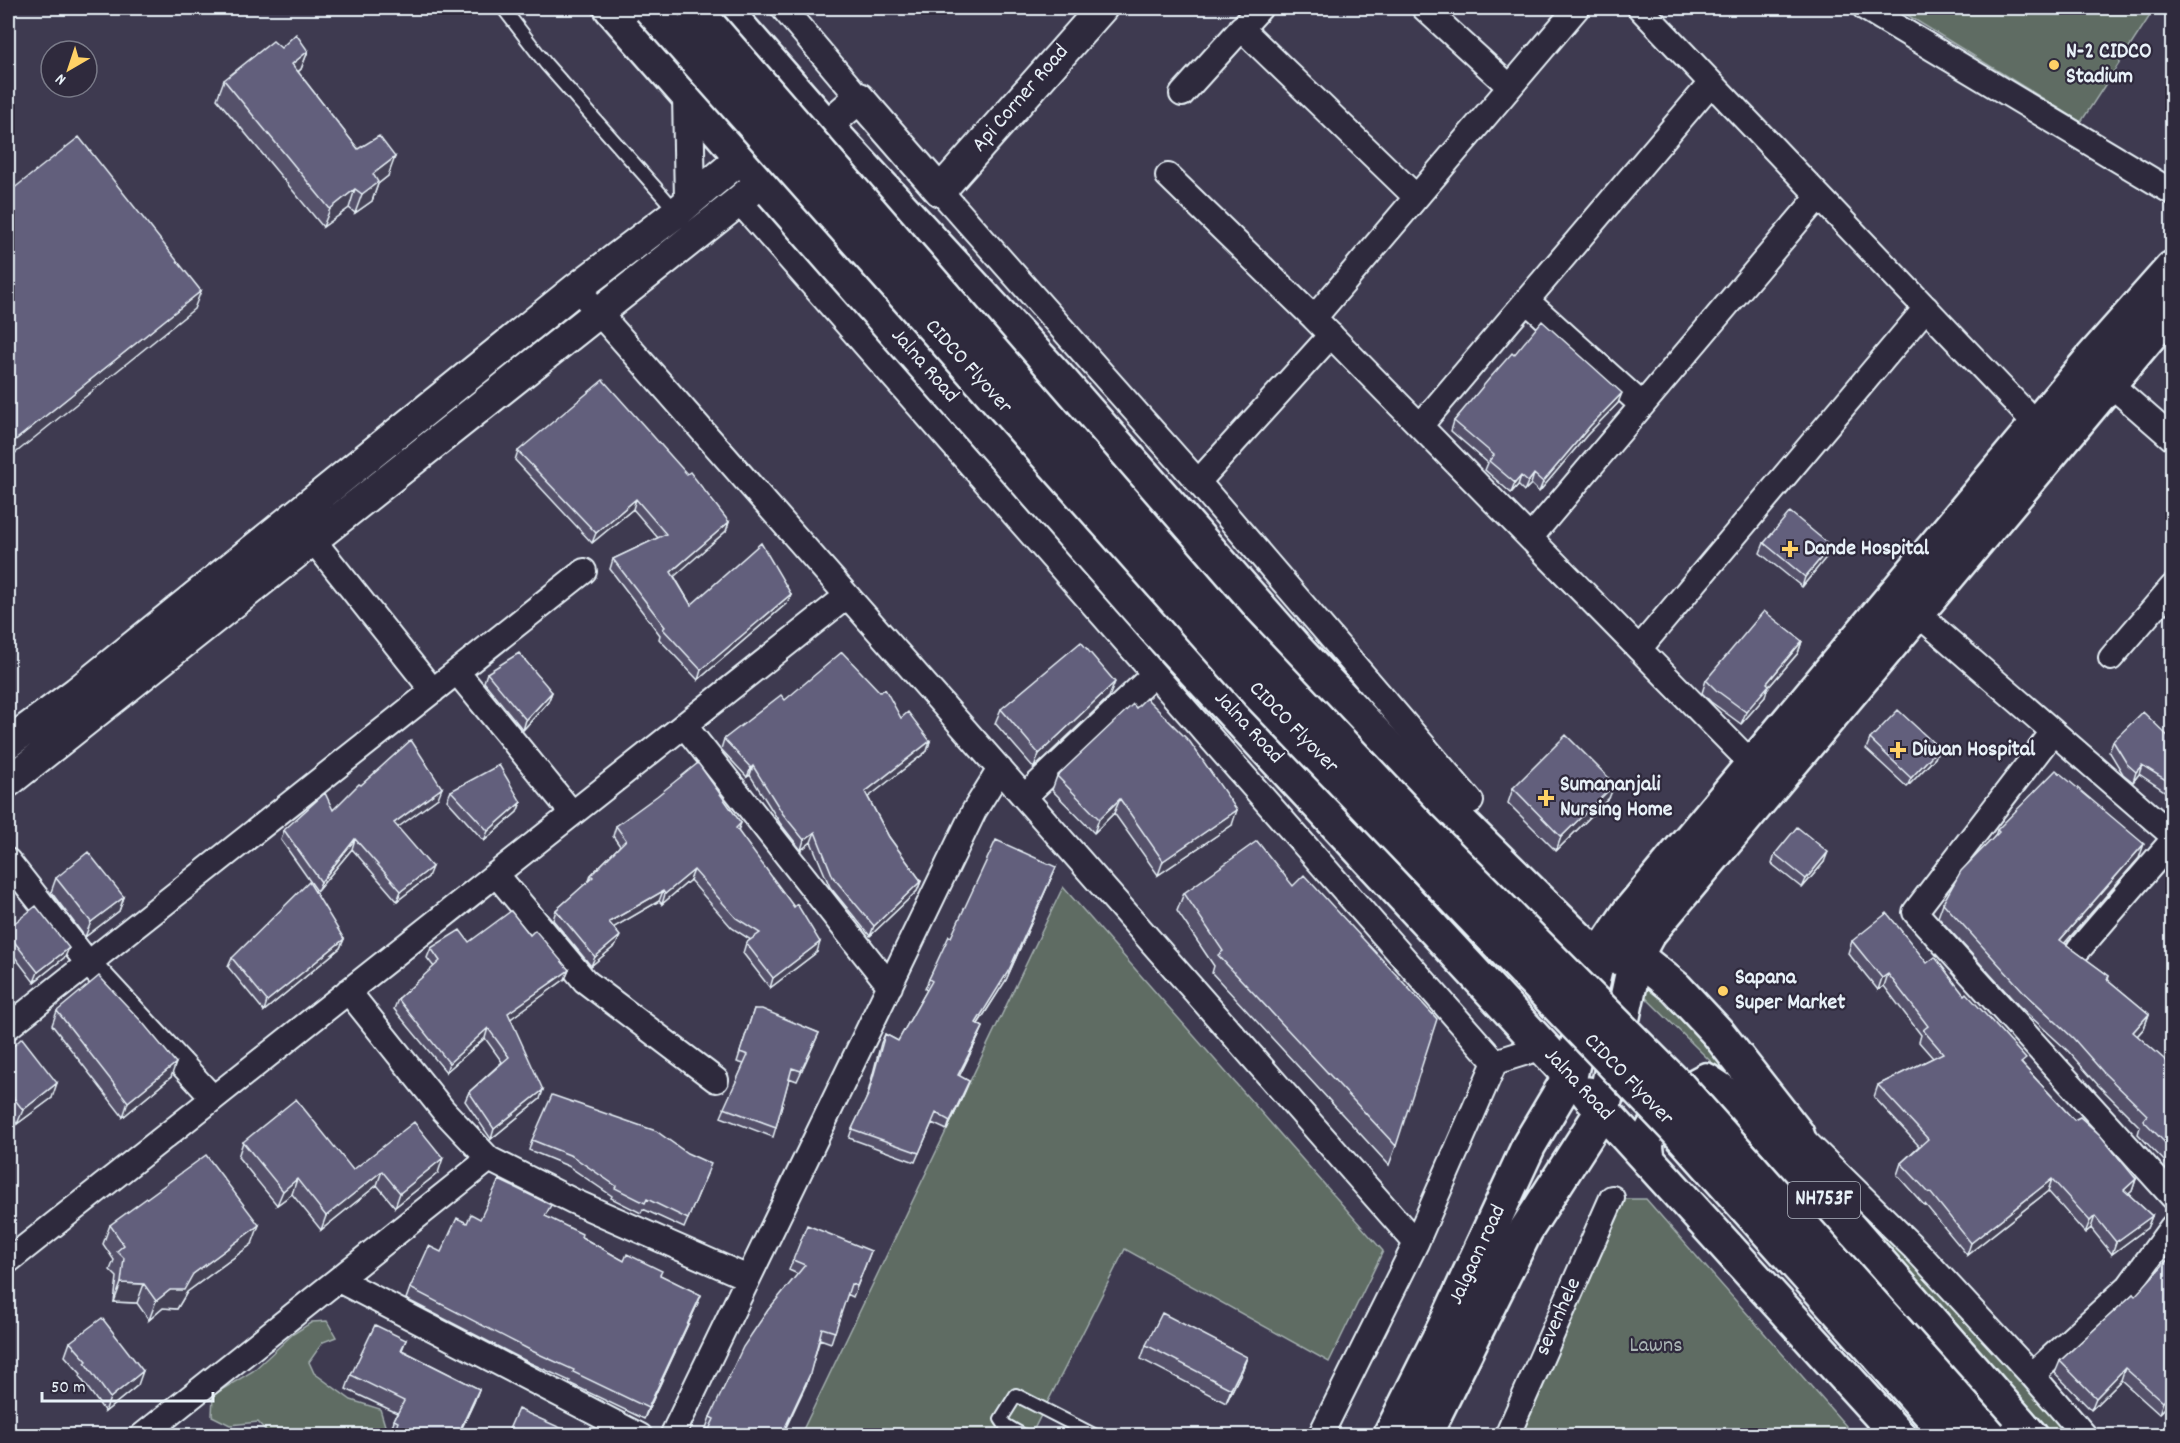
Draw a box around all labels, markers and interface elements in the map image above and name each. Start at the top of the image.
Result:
place label: N-2 CIDCO Stadium [2066,37,2152,93]
street label: Api Corner Road [965,38,1077,160]
north arrow [39,39,99,99]
marker: N-2 CIDCO Stadium [2047,58,2061,72]
text: N [51,67,71,90]
street label: CIDCO Flyover [917,313,1020,422]
street label: Jalna Road [883,322,965,410]
place label: Dande Hospital [1804,534,1930,565]
marker: Dande Hospital [1781,540,1799,558]
street label: CIDCO Flyover [1241,675,1346,782]
street label: Jalna Road [1206,684,1290,772]
place label: Diwan Hospital [1912,735,2036,766]
marker: Diwan Hospital [1889,741,1907,759]
place label: Sumananjali Nursing Home [1560,770,1673,826]
marker: Sumananjali Nursing Home [1537,789,1555,807]
place label: Sapana Super Market [1735,963,1846,1019]
marker: Sapana Super Market [1716,984,1730,998]
street label: CIDCO Flyover [1576,1027,1681,1134]
street label: Jalna Road [1536,1041,1620,1129]
road number: NH753F [1788,1182,1860,1218]
street label: Jalgaon road [1441,1200,1515,1310]
street label: sevenhele [1528,1273,1590,1361]
park label: Lawns [1630,1331,1682,1362]
scale bar [42,1365,213,1403]
text: 50 m [51,1376,86,1401]

